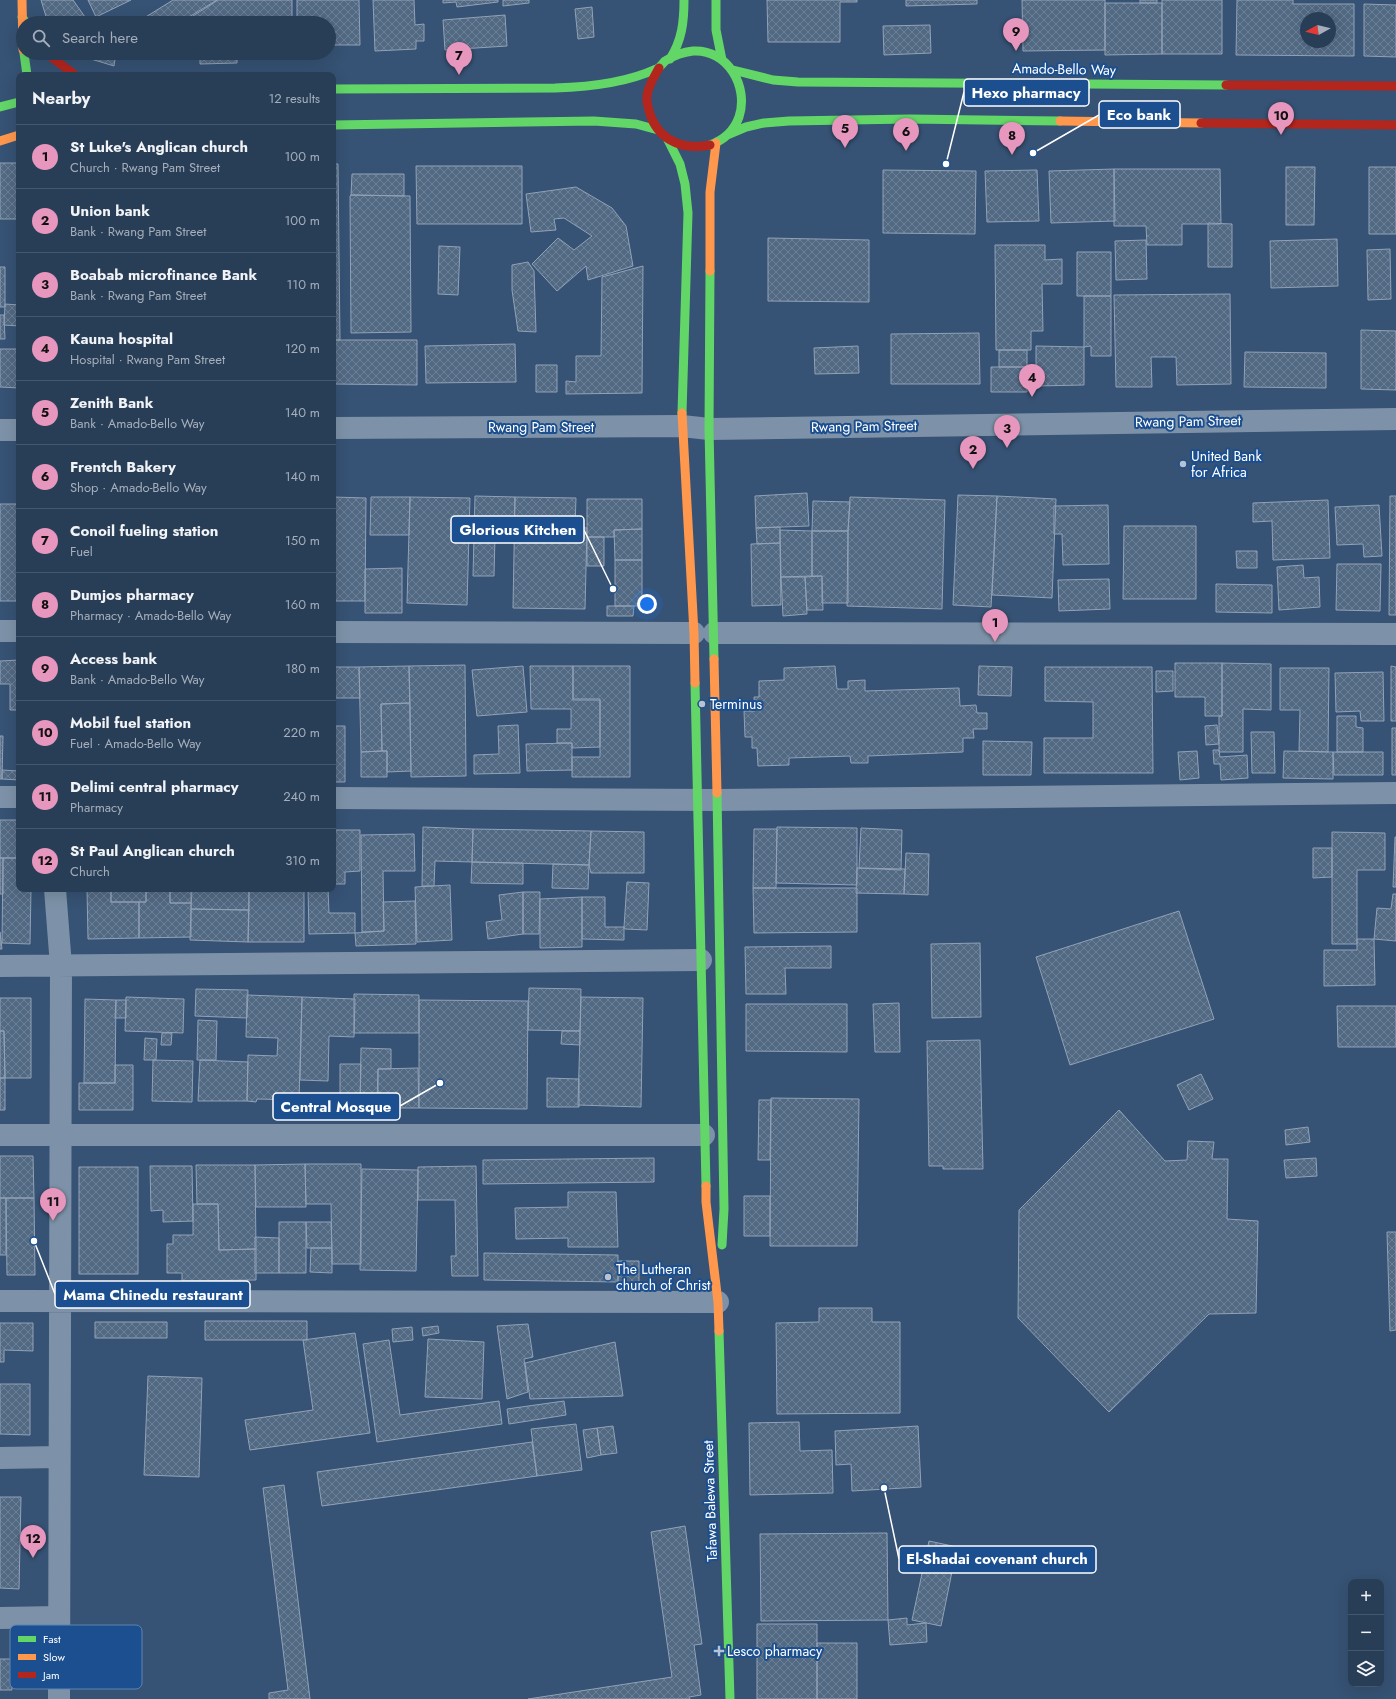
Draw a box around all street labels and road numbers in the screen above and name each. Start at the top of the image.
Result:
street label: Amado-Bello Way [1012,58,1117,80]
street label: Rwang Pam Street [1135,410,1242,432]
street label: Rwang Pam Street [811,415,918,437]
street label: Rwang Pam Street [488,417,595,437]
street label: Tafawa Balewa Street [698,1439,722,1562]

